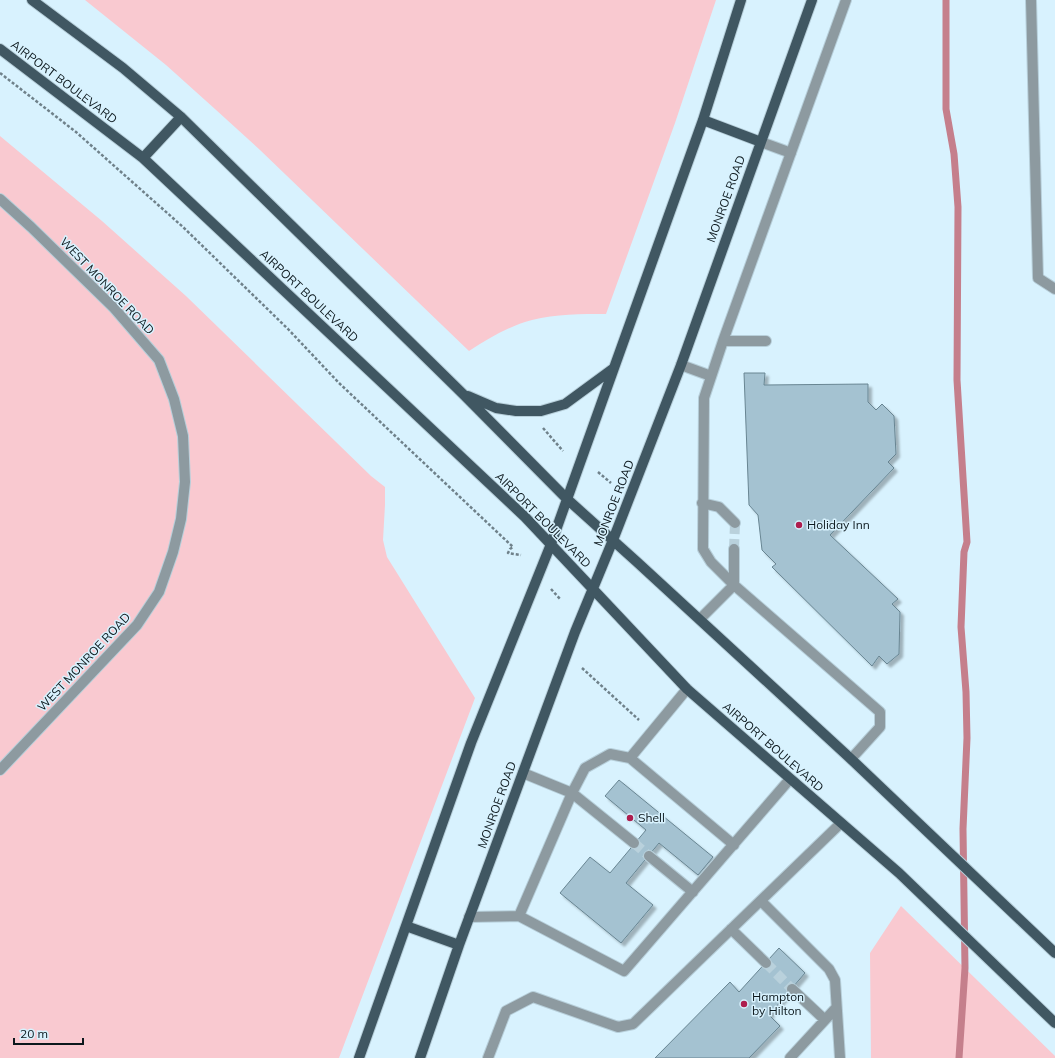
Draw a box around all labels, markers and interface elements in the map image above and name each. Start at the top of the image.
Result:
street label: AIRPORT BOULEVARD [8,37,120,126]
street label: MONROE ROAD [703,153,748,244]
street label: WEST MONROE ROAD [57,234,158,337]
street label: AIRPORT BOULEVARD [257,246,362,345]
street label: MONROE ROAD [590,457,637,548]
street label: AIRPORT BOULEVARD [492,469,594,571]
place label: Holiday Inn [807,517,870,532]
marker: Holiday Inn [794,520,804,530]
street label: WEST MONROE ROAD [34,609,133,714]
street label: AIRPORT BOULEVARD [720,699,827,795]
street label: MONROE ROAD [474,759,519,850]
place label: Shell [638,810,665,825]
marker: Shell [625,813,635,823]
place label: Hampton by Hilton [752,989,804,1018]
marker: Hampton by Hilton [739,999,749,1009]
scale bar [14,1020,83,1046]
text: 20 m [20,1026,48,1041]

